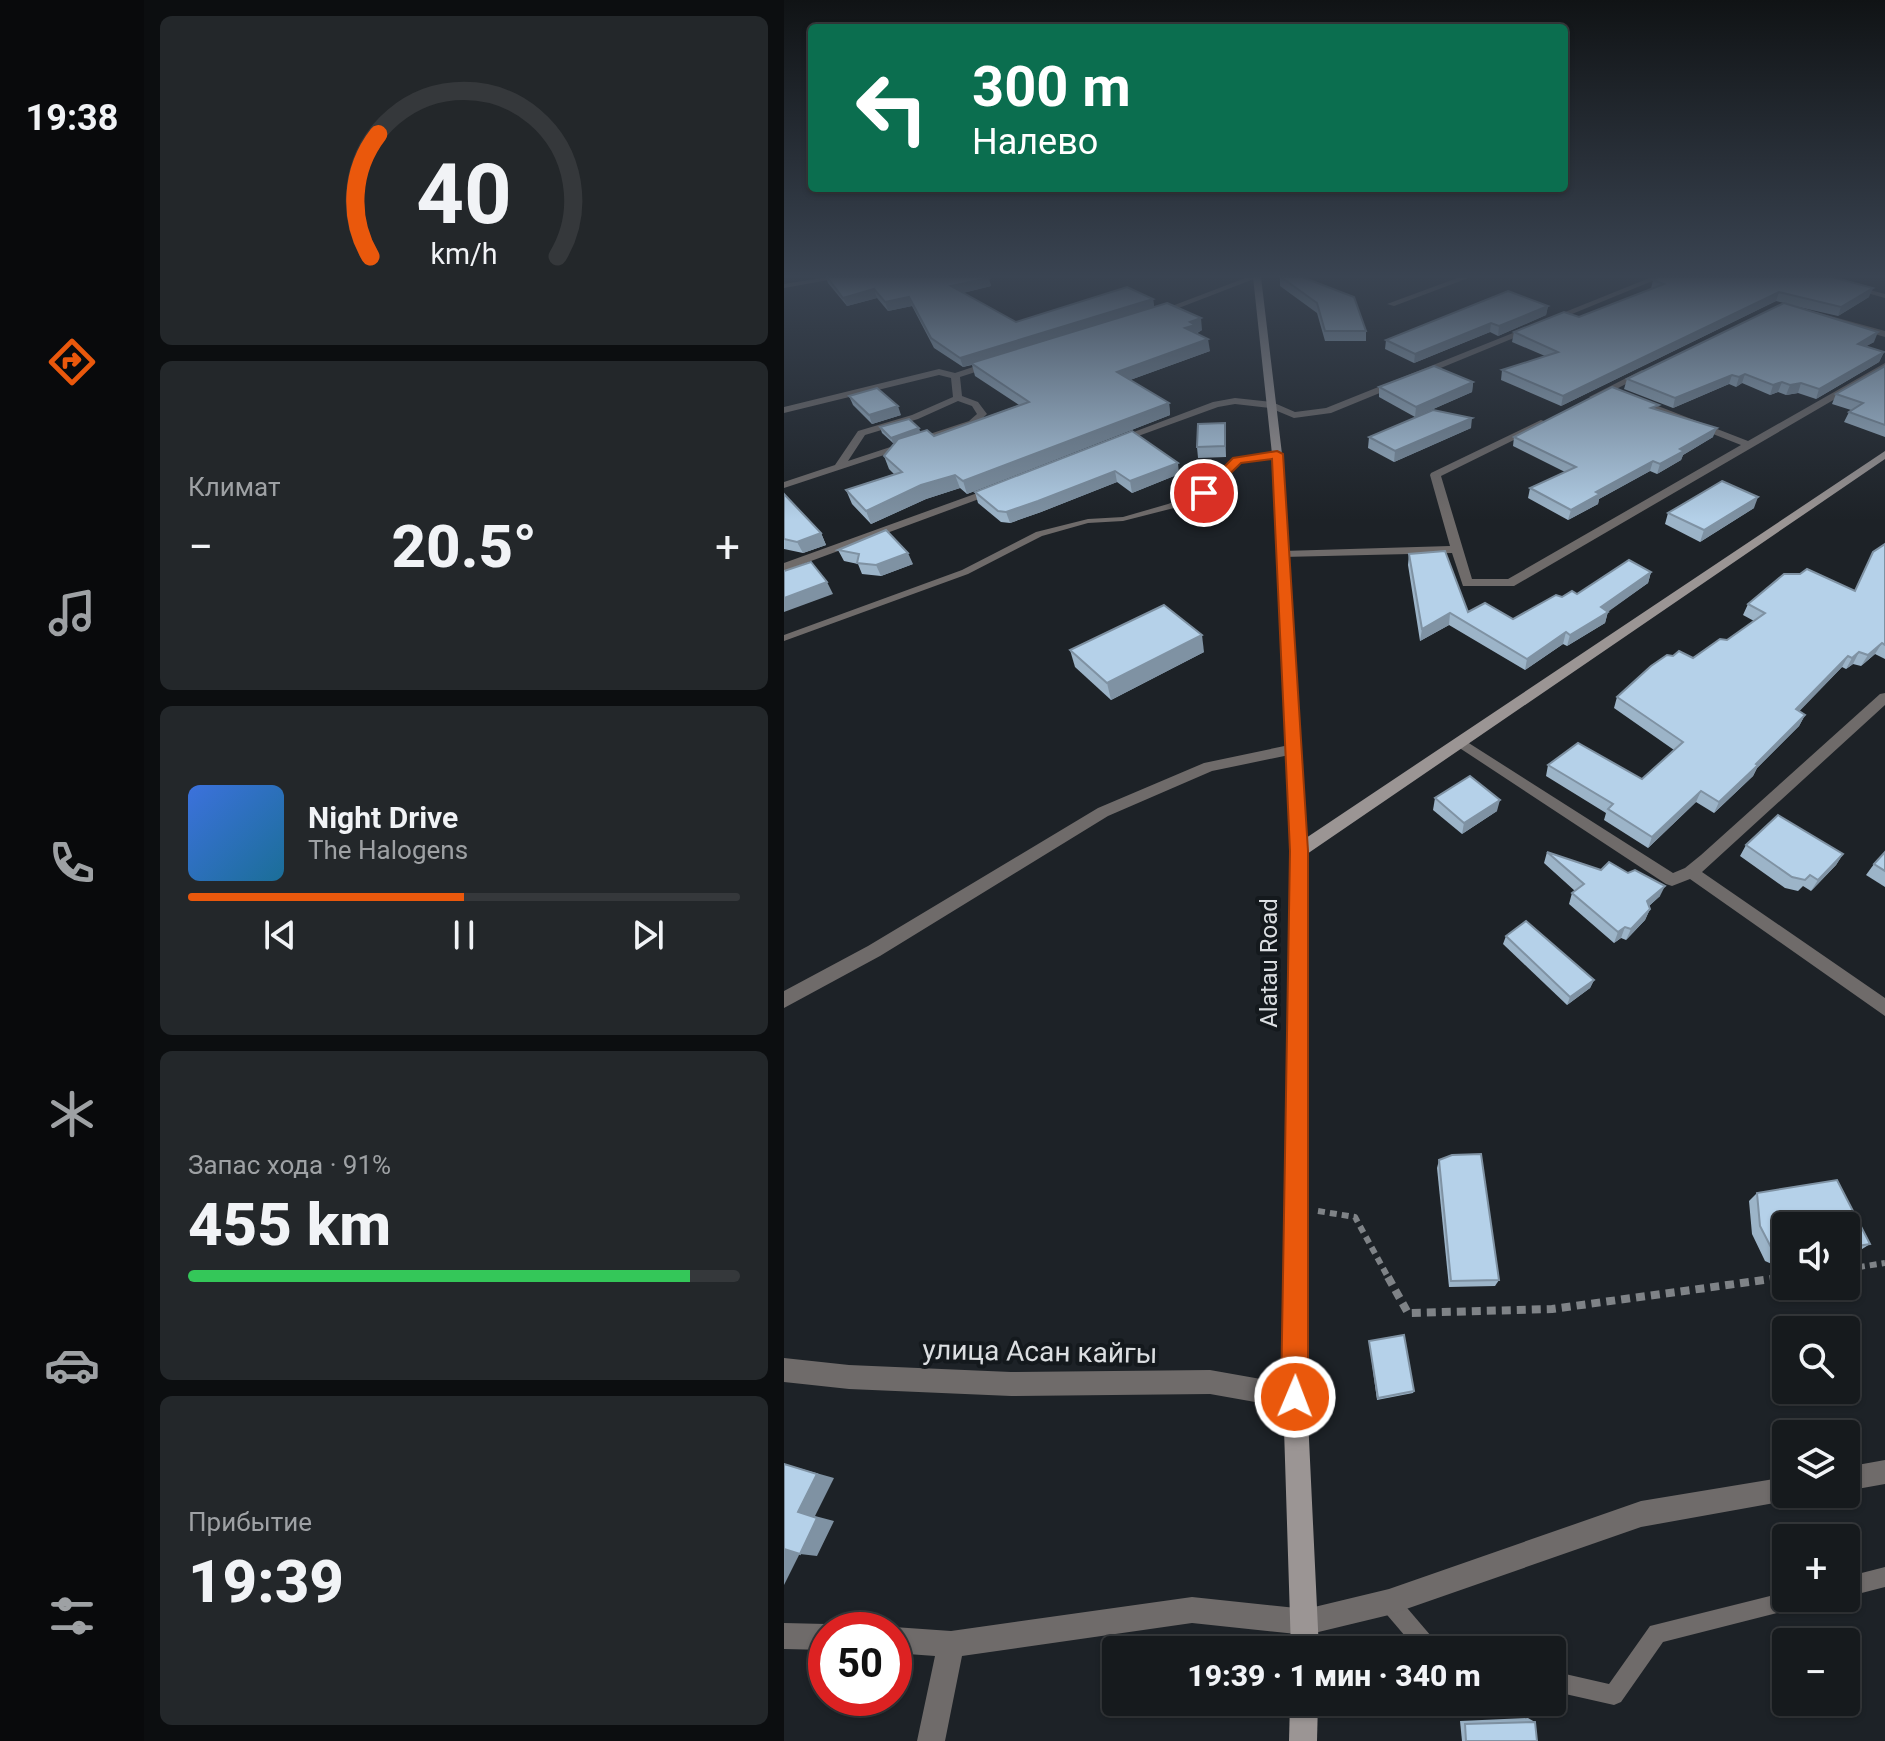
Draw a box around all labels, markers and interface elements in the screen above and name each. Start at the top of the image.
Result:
text: 300 m [972,54,1131,120]
icon: left [840,56,944,160]
text: 19:38 [26,97,118,139]
text: Налево [972,121,1098,163]
text: 40 [416,145,512,242]
text: km/h [430,237,498,271]
icon: directions [44,334,100,390]
pin [1170,459,1238,527]
icon: arrive [1182,471,1226,515]
text: Климат [188,472,280,502]
text: 20.5° [392,511,537,582]
text: − [188,521,213,573]
text: + [715,521,740,573]
icon: music [44,585,100,641]
text: Night Drive [308,800,458,835]
icon: phone [44,835,100,891]
text: The Halogens [308,835,468,865]
street label: Alatau Road [1255,898,1283,1028]
icon: previous [258,913,302,957]
icon: pause [442,913,486,957]
icon: next [626,913,670,957]
icon: climate [44,1086,100,1142]
text: Запас хода · 91% [188,1150,391,1180]
text: 455 km [188,1189,391,1260]
map controls [1772,1212,1860,1716]
button: sound [1772,1212,1860,1300]
button: search [1772,1316,1860,1404]
street label: улица Асан кайгы [922,1333,1158,1370]
icon: car [44,1337,100,1393]
position arrow [1253,1355,1337,1439]
button: layers [1772,1420,1860,1508]
text: Прибытие [188,1507,312,1537]
button: + [1772,1524,1860,1612]
text: 19:39 [188,1546,344,1617]
icon: filters [44,1588,100,1644]
speed limit sign: 50 [808,1612,912,1716]
button: − [1772,1628,1860,1716]
text: 19:39 · 1 мин · 340 m [1187,1658,1481,1693]

